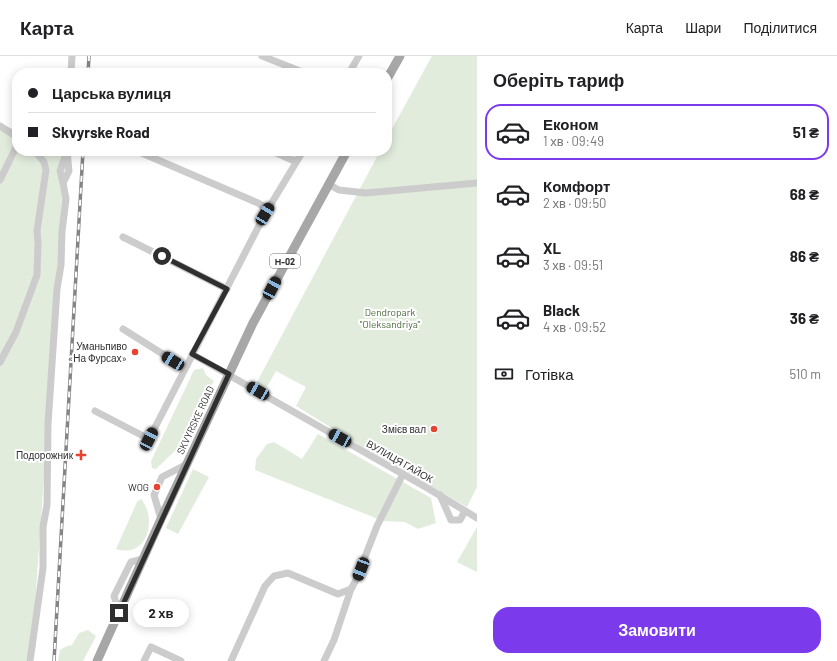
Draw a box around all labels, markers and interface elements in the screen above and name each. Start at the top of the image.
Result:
text: Карта [20,16,74,39]
text: Карта [626,19,663,36]
text: Шари [685,19,721,36]
text: Поділитися [743,19,817,36]
text: Оберіть тариф [493,69,624,91]
text: Царська вулиця [52,84,171,102]
icon: car [495,114,531,150]
text: Економ [543,115,599,133]
text: Skvyrske Road [52,123,150,141]
text: 51 ₴ [793,123,819,141]
text: 1 хв · 09:49 [543,133,604,149]
icon: car [495,176,531,212]
text: Комфорт [543,177,610,195]
text: 68 ₴ [790,185,819,203]
text: 2 хв · 09:50 [543,195,606,211]
car [254,201,276,227]
icon: car [495,238,531,274]
text: XL [543,239,561,257]
route start [153,247,171,265]
text: 86 ₴ [790,247,819,265]
road number: Н-02 [270,254,300,268]
text: 3 хв · 09:51 [543,257,603,273]
car [261,275,283,301]
icon: car [495,300,531,336]
text: Black [543,301,580,319]
park label: Dendropark "Oleksandriya" [360,306,421,330]
text: 36 ₴ [790,309,819,327]
text: 4 хв · 09:52 [543,319,606,335]
place label: Уманьпиво «На Фурсах» [68,340,127,364]
marker: Уманьпиво «На Фурсах» [130,347,140,357]
car [160,350,186,372]
icon: cash [493,363,515,385]
text: Готівка [525,365,574,383]
text: 510 m [789,366,821,382]
car [245,380,271,402]
street label: SKVYRSKE ROAD [174,384,216,456]
place label: Змієв вал [382,423,426,435]
marker: Змієв вал [429,424,439,434]
car [138,426,160,452]
car [327,427,353,449]
street label: ВУЛИЦЯ ГАЙОК [365,437,436,485]
place label: Подорожник [16,449,74,461]
marker: Подорожник [76,450,86,460]
place label: WOG [128,481,149,493]
marker: WOG [152,482,162,492]
car [351,556,371,582]
callout: 2 хв [133,599,189,627]
route end [110,604,128,622]
text: 2 хв [148,605,174,621]
button: Замовити [493,607,821,653]

